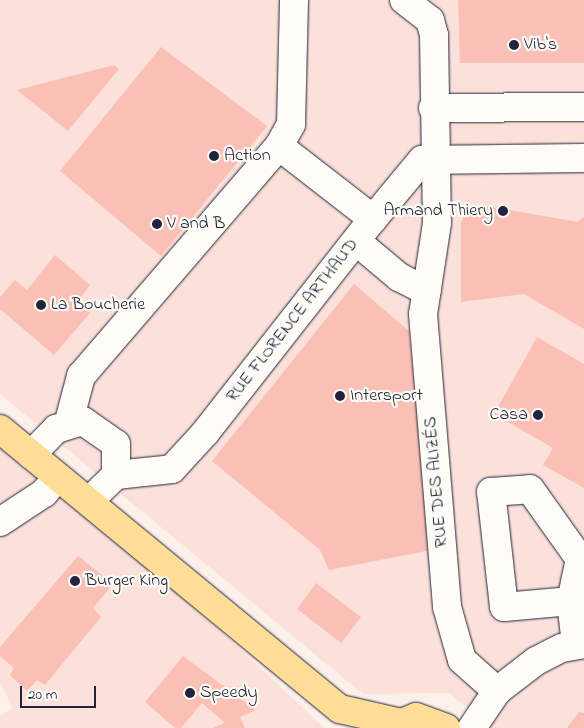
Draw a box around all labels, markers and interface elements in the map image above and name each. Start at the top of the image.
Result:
place label: Vib's [524,34,557,56]
marker: Vib's [508,39,520,51]
place label: Action [224,145,271,167]
marker: Action [208,150,220,162]
place label: Armand Thiery [383,200,493,222]
marker: Armand Thiery [497,205,509,217]
place label: V and B [167,213,225,235]
marker: V and B [151,218,163,230]
street label: RUE FLORENCE ARTHAUD [222,235,364,407]
place label: La Boucherie [51,294,145,316]
marker: La Boucherie [35,299,47,311]
place label: Intersport [350,385,423,407]
marker: Intersport [334,390,346,402]
place label: Casa [490,404,528,426]
marker: Casa [532,409,544,421]
street label: RUE DES ALIZÉS [421,416,453,548]
place label: Burger King [85,570,168,592]
marker: Burger King [69,575,81,587]
scale bar [22,676,99,708]
place label: Speedy [200,682,258,704]
text: 20 m [28,684,57,706]
marker: Speedy [184,687,196,699]

